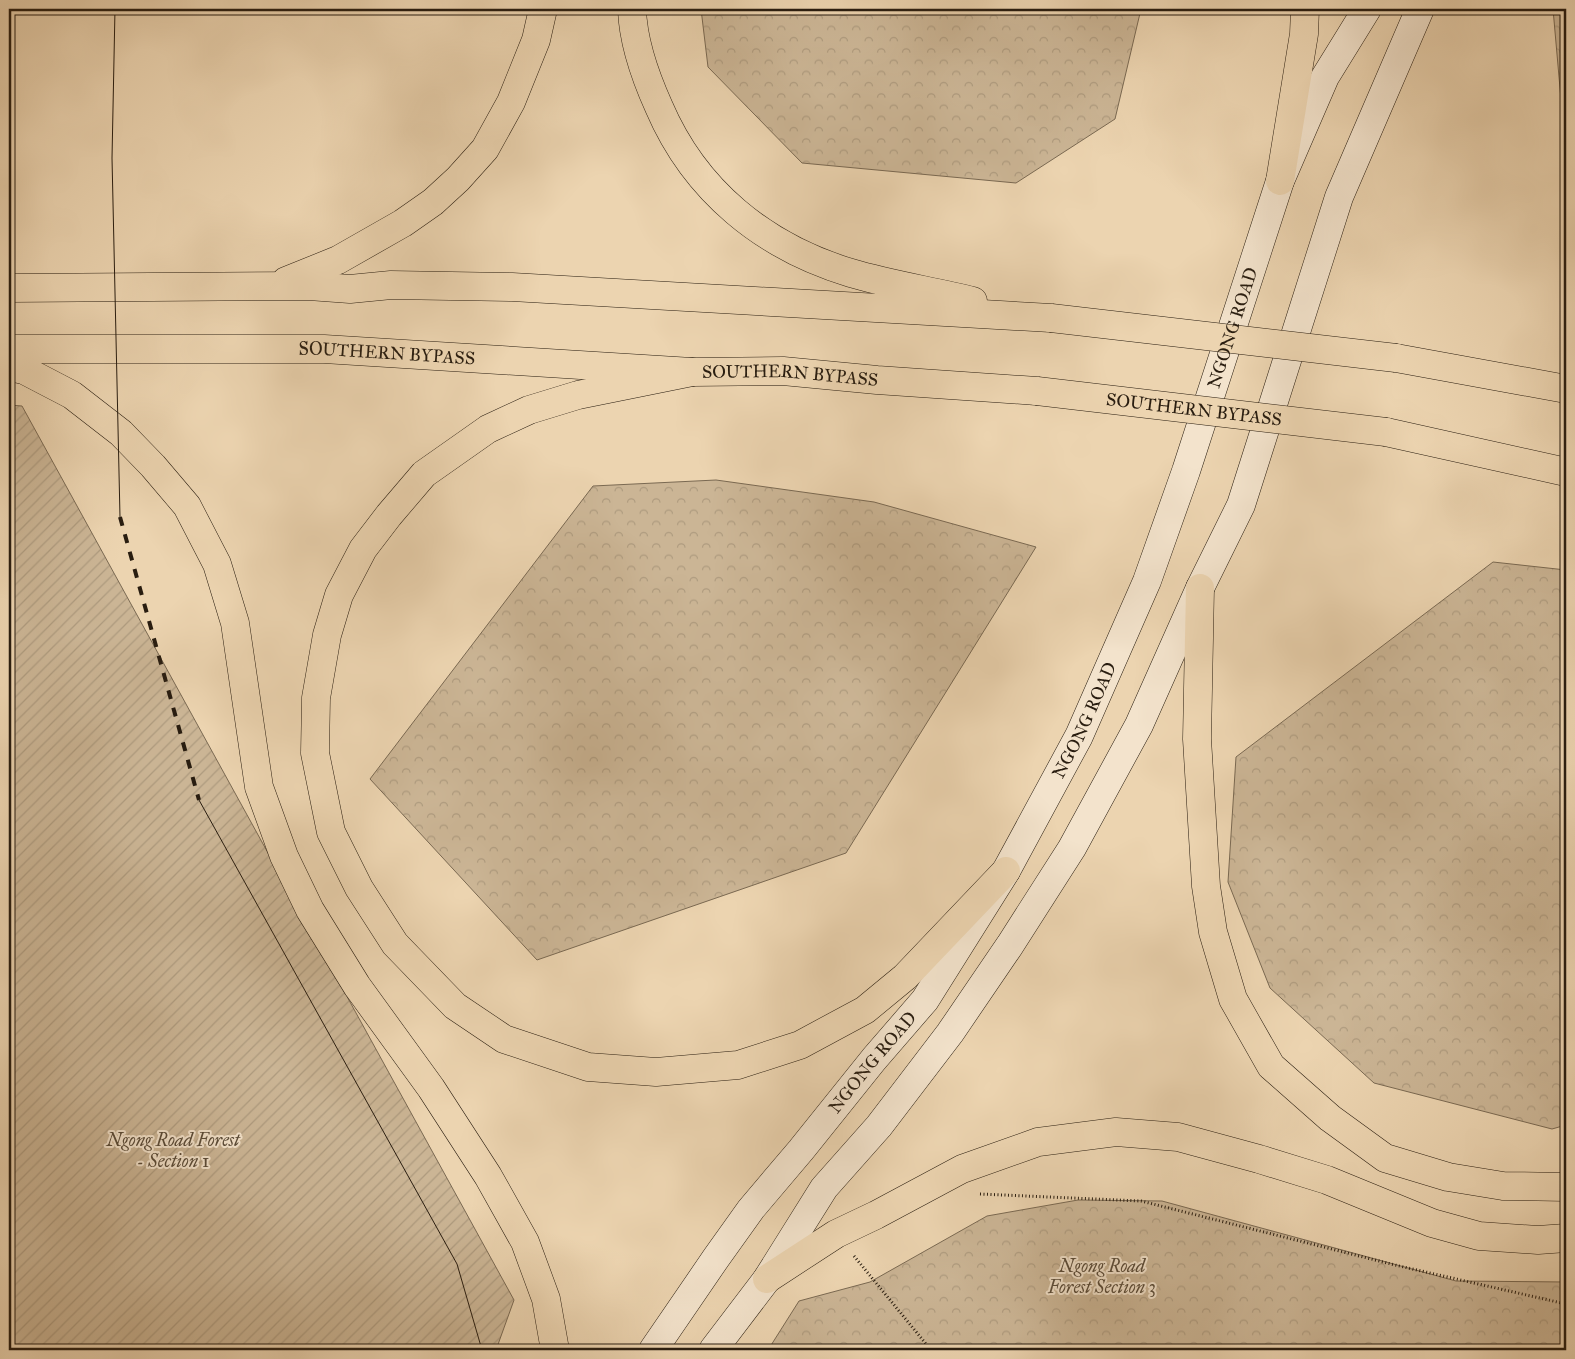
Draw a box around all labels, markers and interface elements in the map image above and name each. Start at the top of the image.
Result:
street label: NGONG ROAD [1203,264,1262,391]
street label: SOUTHERN BYPASS [299,338,476,369]
street label: SOUTHERN BYPASS [702,360,879,391]
street label: SOUTHERN BYPASS [1105,388,1283,431]
street label: NGONG ROAD [1047,659,1121,782]
street label: NGONG ROAD [824,1007,921,1118]
park label: Ngong Road Forest - Section 1 [105,1129,241,1172]
park label: Ngong Road Forest Section 3 [1047,1255,1156,1298]

